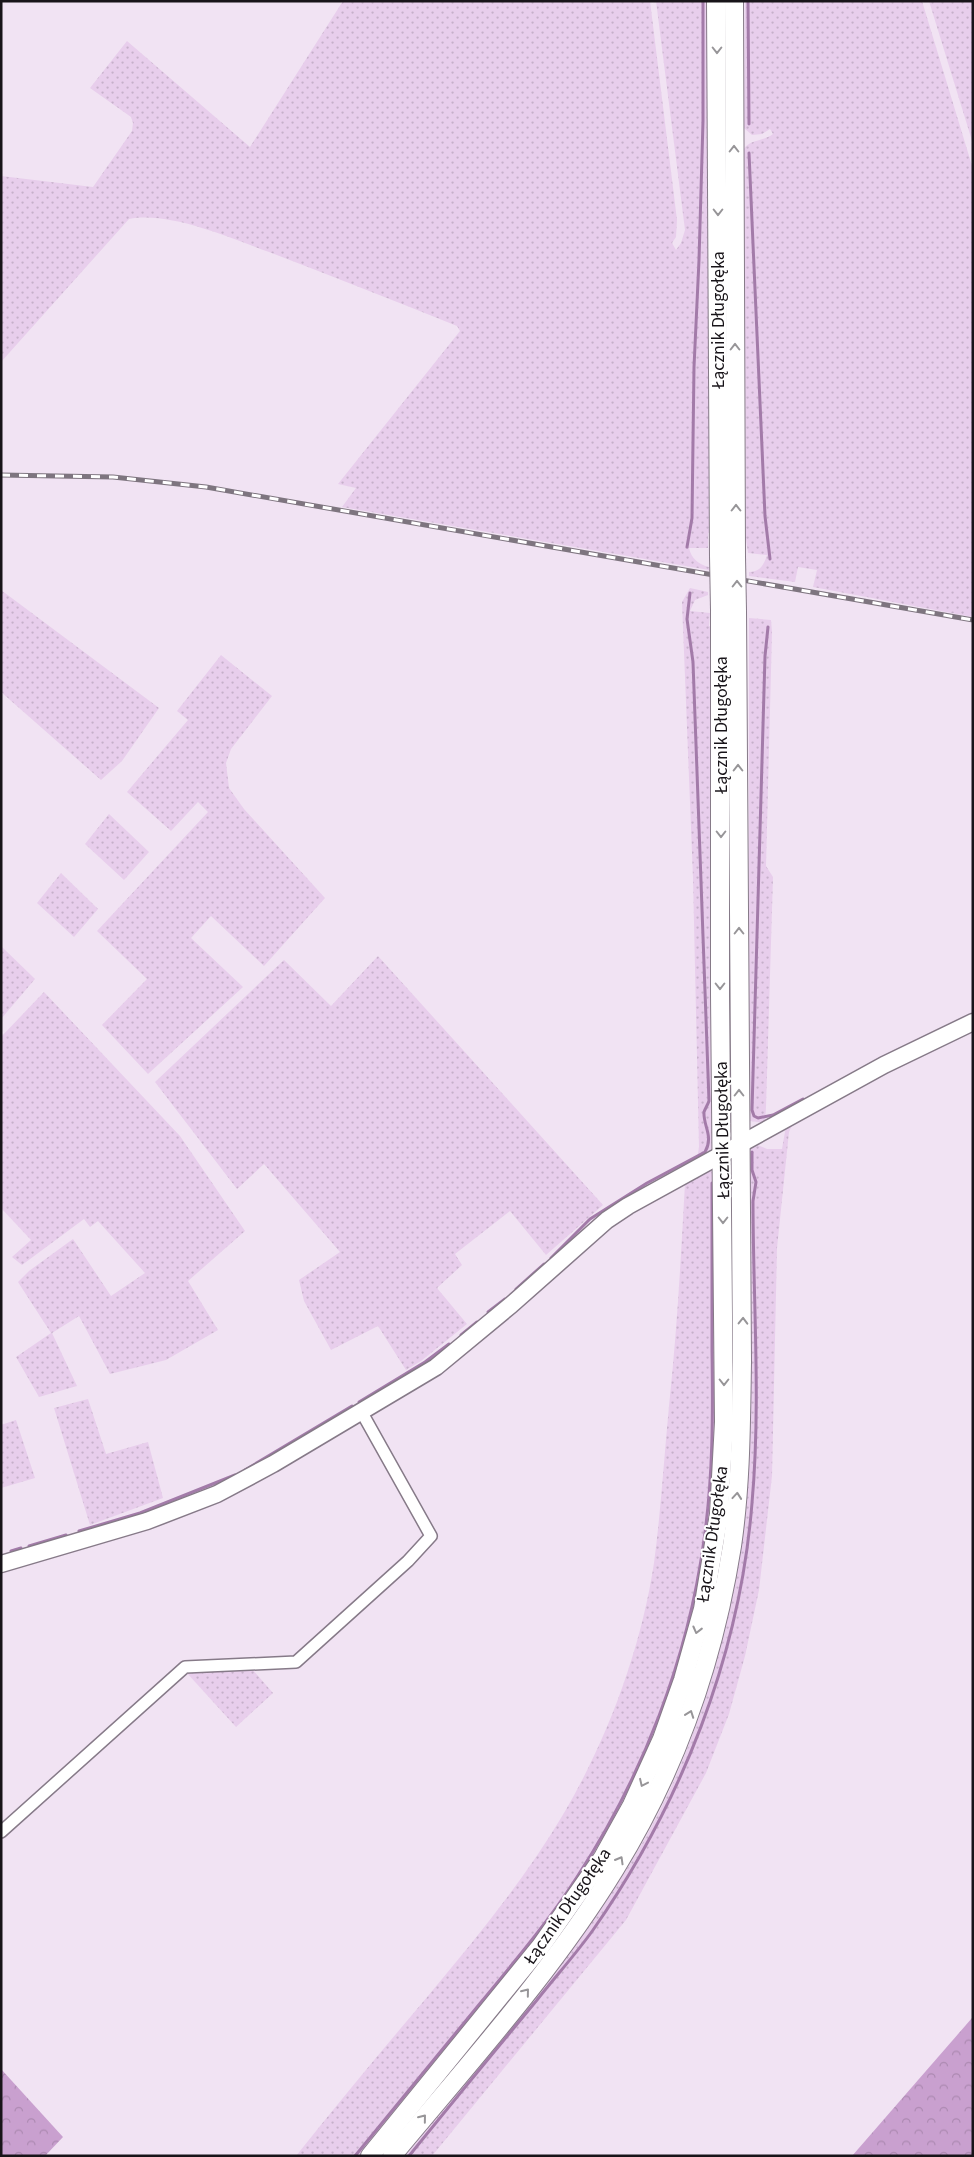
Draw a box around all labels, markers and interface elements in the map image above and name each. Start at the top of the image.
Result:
one-way arrow [712,46,722,54]
one-way arrow [729,145,739,153]
one-way arrow [713,209,723,217]
street label: Łącznik Długołęka [706,251,731,390]
one-way arrow [730,343,740,350]
one-way arrow [731,504,741,512]
one-way arrow [732,580,742,588]
street label: Łącznik Długołęka [709,656,734,795]
one-way arrow [733,764,743,772]
one-way arrow [716,831,726,839]
one-way arrow [733,927,744,935]
one-way arrow [715,982,725,990]
street label: Łącznik Długołęka [709,1061,736,1200]
one-way arrow [734,1089,744,1097]
one-way arrow [718,1216,728,1224]
one-way arrow [738,1316,748,1324]
one-way arrow [719,1378,729,1386]
street label: Łącznik Długołęka [690,1464,734,1605]
one-way arrow [731,1491,742,1499]
one-way arrow [693,1625,703,1633]
one-way arrow [684,1710,694,1718]
one-way arrow [638,1778,649,1787]
street label: Łącznik Długołęka [517,1843,617,1971]
one-way arrow [614,1857,624,1866]
one-way arrow [521,1989,530,1998]
one-way arrow [417,2115,426,2124]

